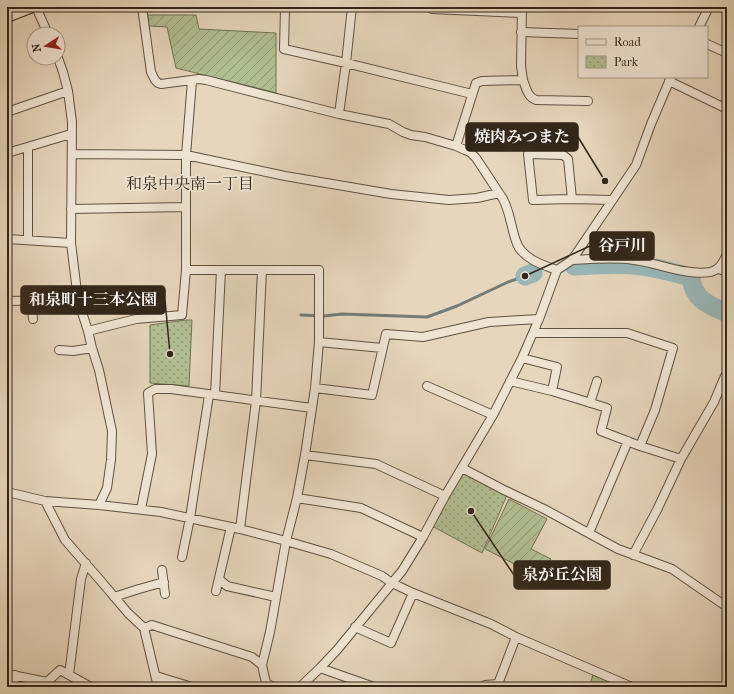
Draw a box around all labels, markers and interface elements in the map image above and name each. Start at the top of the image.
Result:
north arrow [26,26,66,66]
legend [578,26,708,78]
text: Road [614,35,641,49]
text: N [29,42,44,53]
text: Park [614,55,639,69]
callout: 焼肉みつまた [466,123,578,151]
text: 焼肉みつまた [474,127,570,146]
district label: 和泉中央南一丁目 [126,174,254,193]
callout: 谷戸川 [590,232,654,260]
text: 谷戸川 [598,236,646,255]
callout: 和泉町十三本公園 [21,286,165,314]
text: 和泉町十三本公園 [29,290,157,309]
callout: 泉が丘公園 [514,561,610,589]
text: 泉が丘公園 [522,565,602,584]

